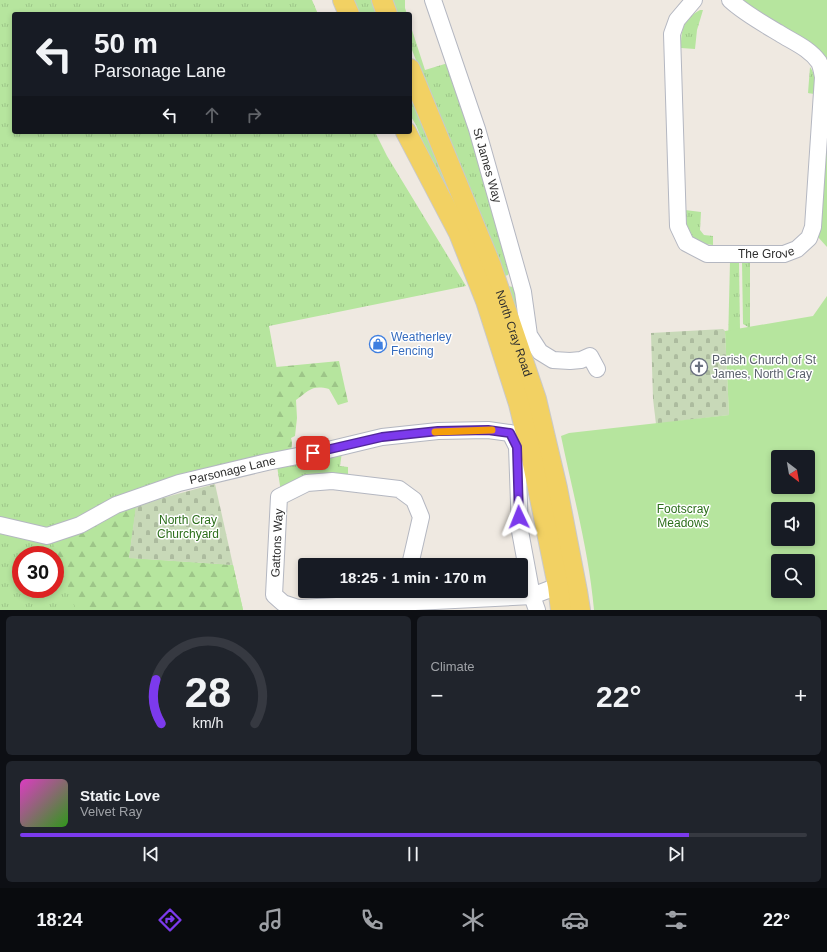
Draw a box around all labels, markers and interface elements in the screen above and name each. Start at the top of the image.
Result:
icon: left [28,28,80,80]
text: 50 m [94,28,158,59]
text: Parsonage Lane [94,61,226,81]
icon: left [159,104,181,126]
icon: ahead [201,104,223,126]
icon: right [243,104,265,126]
street label: St James Way [470,126,504,204]
street label: The Grove [738,244,797,261]
street label: North Cray Road [493,288,535,378]
place label: Weatherley Fencing [391,330,451,358]
shop icon: Weatherley Fencing [368,334,388,354]
place label: Parish Church of St James, North Cray [712,353,817,381]
church icon: Parish Church of St James, North Cray [689,357,709,377]
pin [296,436,330,470]
icon: arrive [302,442,324,464]
north arrow [771,450,815,494]
map controls [771,450,815,598]
street label: Parsonage Lane [188,453,277,487]
position arrow [498,496,540,538]
park label: Footscray Meadows [657,502,709,530]
button: sound [771,502,815,546]
street label: Gattons Way [268,508,286,578]
park label: North Cray Churchyard [157,513,219,541]
speed limit sign: 30 [12,546,64,598]
button: search [771,554,815,598]
text: 18:25 · 1 min · 170 m [340,569,486,586]
text: Climate [431,659,475,674]
text: 28 [185,668,231,715]
text: 22° [596,680,641,713]
text: − [431,683,443,708]
text: + [794,683,807,708]
text: km/h [193,714,224,730]
text: Static Love [80,787,160,804]
text: Velvet Ray [80,804,142,819]
icon: previous [140,843,162,865]
icon: pause [402,843,424,865]
icon: next [665,843,687,865]
icon: directions [156,906,184,934]
icon: music [257,906,285,934]
icon: phone [358,906,386,934]
icon: climate [459,906,487,934]
icon: car [561,906,589,934]
icon: filters [662,906,690,934]
text: 18:24 [37,910,83,930]
text: 22° [763,910,790,930]

